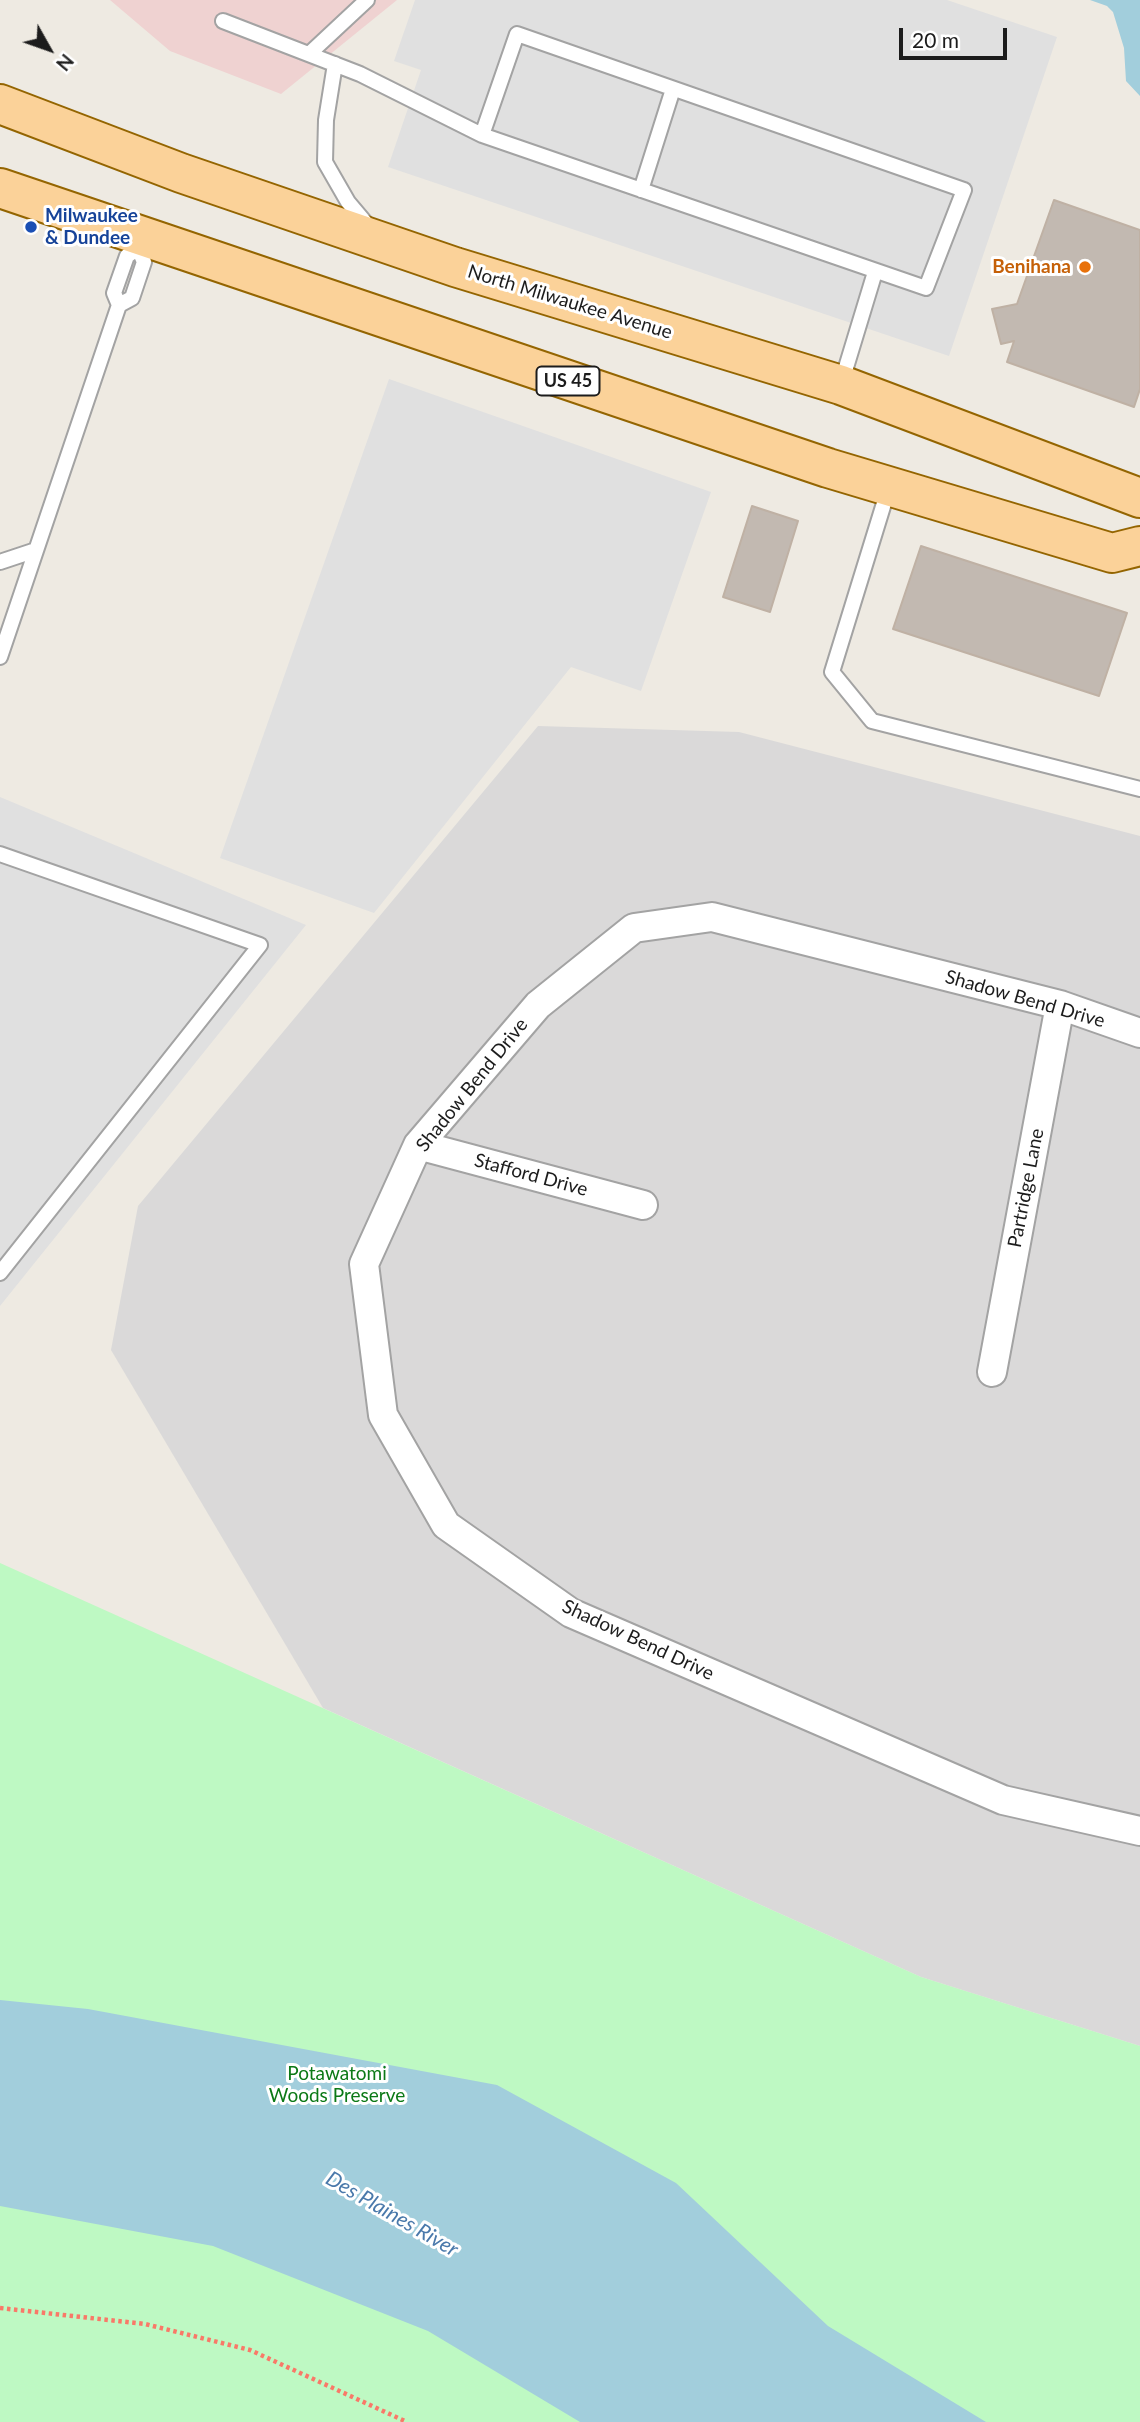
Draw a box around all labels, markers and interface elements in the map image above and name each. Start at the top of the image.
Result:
north arrow [14,14,84,84]
scale bar [902,14,1010,58]
text: 20 m [912,27,959,52]
text: N [52,50,79,76]
place label: Milwaukee & Dundee [45,205,138,249]
marker: Milwaukee & Dundee [23,219,39,235]
place label: Benihana [992,256,1071,278]
marker: Benihana [1077,259,1093,275]
street label: North Milwaukee Avenue [465,260,675,344]
road number: US 45 [536,366,600,396]
street label: Shadow Bend Drive [943,965,1107,1033]
street label: Shadow Bend Drive [411,1014,533,1156]
street label: Partridge Lane [1003,1127,1049,1249]
street label: Stafford Drive [472,1149,590,1201]
street label: Shadow Bend Drive [558,1595,718,1685]
park label: Potawatomi Woods Preserve [269,2063,405,2107]
water label: Des Plaines River [321,2166,463,2262]

